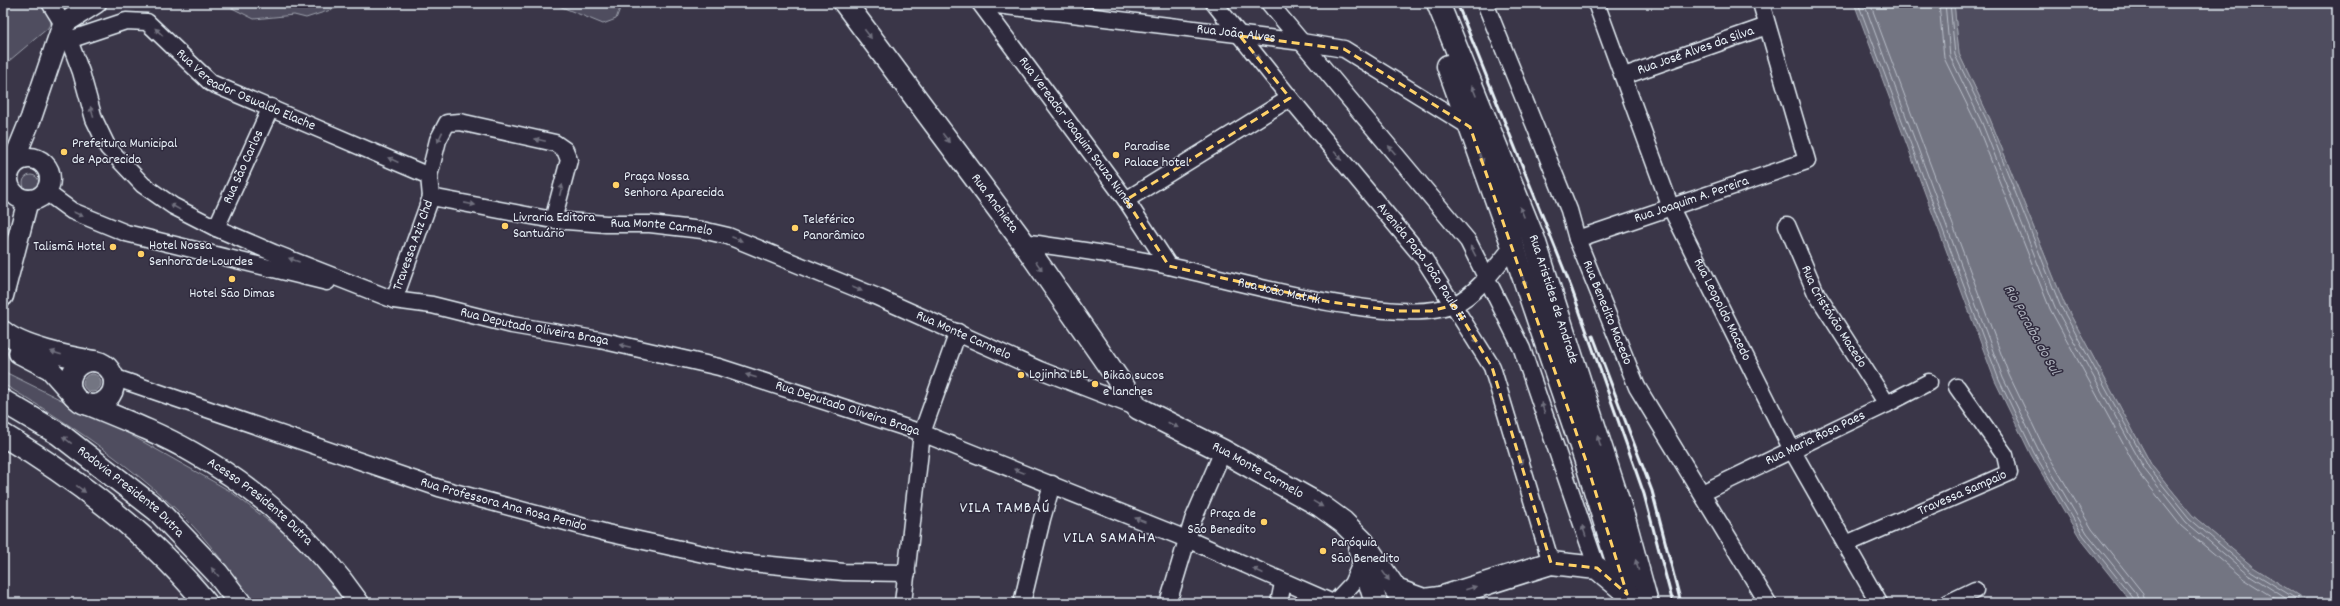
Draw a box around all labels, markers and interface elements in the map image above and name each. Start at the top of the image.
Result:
street label: Rua João Alves [1196,19,1277,49]
street label: Rua José Alves da Silva [1635,21,1757,81]
one-way arrow [154,28,164,37]
one-way arrow [864,29,872,40]
street label: Rua Vereador Oswaldo Elache [171,44,318,136]
one-way arrow [1251,50,1260,61]
street label: Rua Vereador Joaquim Souza Nunes [1013,53,1140,214]
one-way arrow [1470,85,1476,97]
one-way arrow [89,105,95,117]
street label: Rua São Carlos [218,127,269,207]
one-way arrow [437,131,443,143]
one-way arrow [941,133,950,144]
place label: Prefeitura Municipal de Aparecida [72,134,178,170]
one-way arrow [533,136,546,142]
place label: Paradise Palace hotel [1124,137,1190,173]
one-way arrow [1387,144,1396,155]
marker: Prefeitura Municipal de Aparecida [59,147,69,157]
marker: Paradise Palace hotel [1111,150,1121,160]
one-way arrow [1334,151,1342,161]
one-way arrow [1479,152,1485,164]
one-way arrow [387,157,398,163]
place label: Praça Nossa Senhora Aparecida [624,167,724,203]
street label: Rua Anchieta [966,170,1023,238]
street label: Rua Joaquim A. Pereira [1632,171,1752,229]
marker: Praça Nossa Senhora Aparecida [611,180,621,190]
one-way arrow [558,184,564,196]
street label: Travessa Aziz Chd [388,197,439,294]
street label: Avenida Papa João Paulo II [1371,198,1471,326]
one-way arrow [464,202,476,208]
one-way arrow [169,203,181,210]
one-way arrow [1519,205,1525,217]
place label: Livraria Editora Santuário [513,208,595,244]
place label: Teleférico Panorâmico [803,210,865,246]
one-way arrow [72,211,84,217]
street label: Rua Monte Carmelo [611,214,714,242]
marker: Livraria Editora Santuário [500,221,510,231]
marker: Teleférico Panorâmico [790,223,800,233]
street label: Rua Aristides de Andrade [1523,232,1583,367]
place label: Hotel Nossa Senhora de Lourdes [149,236,253,272]
place label: Talismã Hotel [33,237,106,257]
one-way arrow [731,237,743,243]
marker: Talismã Hotel [108,242,118,252]
one-way arrow [1470,245,1476,257]
marker: Hotel Nossa Senhora de Lourdes [136,249,146,259]
street label: Rua Leopoldo Macedo [1688,255,1756,364]
one-way arrow [287,257,299,263]
street label: Rua Benedito Macedo [1577,257,1637,368]
one-way arrow [1035,261,1043,271]
street label: Rua Cristóvão Macedo [1795,262,1871,372]
street label: Rua João Matrik [1236,273,1322,310]
marker: Hotel São Dimas [227,274,237,284]
one-way arrow [1522,275,1528,287]
water label: Rio Paraíba do Sul [1997,281,2066,380]
place label: Hotel São Dimas [189,284,275,304]
one-way arrow [851,286,863,292]
street label: Rua Deputado Oliveira Braga [458,302,611,352]
street label: Rua Monte Carmelo [913,306,1014,366]
one-way arrow [1471,332,1478,344]
one-way arrow [619,342,631,348]
one-way arrow [49,350,61,356]
place label: Lojinha LBL [1029,365,1088,385]
place label: Bikão sucos e lanches [1103,366,1164,402]
marker: Lojinha LBL [1016,370,1026,380]
one-way arrow [745,373,757,379]
street label: Rua Deputado Oliveira Braga [773,376,923,442]
marker: Bikão sucos e lanches [1090,379,1100,389]
one-way arrow [1539,402,1545,414]
street label: Rua Maria Rosa Paes [1762,406,1869,471]
one-way arrow [1167,422,1179,428]
one-way arrow [1595,435,1601,447]
one-way arrow [61,436,72,444]
street label: Rua Monte Carmelo [1208,437,1307,504]
street label: Rodovia Presidente Dutra [73,441,189,543]
street label: Acesso Presidente Dutra [203,453,318,551]
one-way arrow [1517,453,1523,465]
street label: Travessa Sampaio [1915,465,2010,521]
one-way arrow [1012,468,1024,474]
street label: Rua Professora Ana Rosa Penido [418,472,589,537]
one-way arrow [76,485,87,493]
district label: VILA TAMBAÚ [960,497,1050,520]
one-way arrow [1312,501,1324,508]
place label: Praça de São Benedito [1187,504,1256,540]
one-way arrow [1134,517,1145,523]
marker: Praça de São Benedito [1259,517,1269,527]
one-way arrow [1581,525,1587,537]
district label: VILA SAMAHA [1063,527,1157,550]
place label: Paróquia São Benedito [1331,533,1400,569]
marker: Paróquia São Benedito [1318,546,1328,556]
one-way arrow [1634,559,1640,571]
one-way arrow [211,567,220,578]
one-way arrow [1253,568,1264,574]
one-way arrow [1382,571,1390,582]
one-way arrow [1465,585,1477,591]

